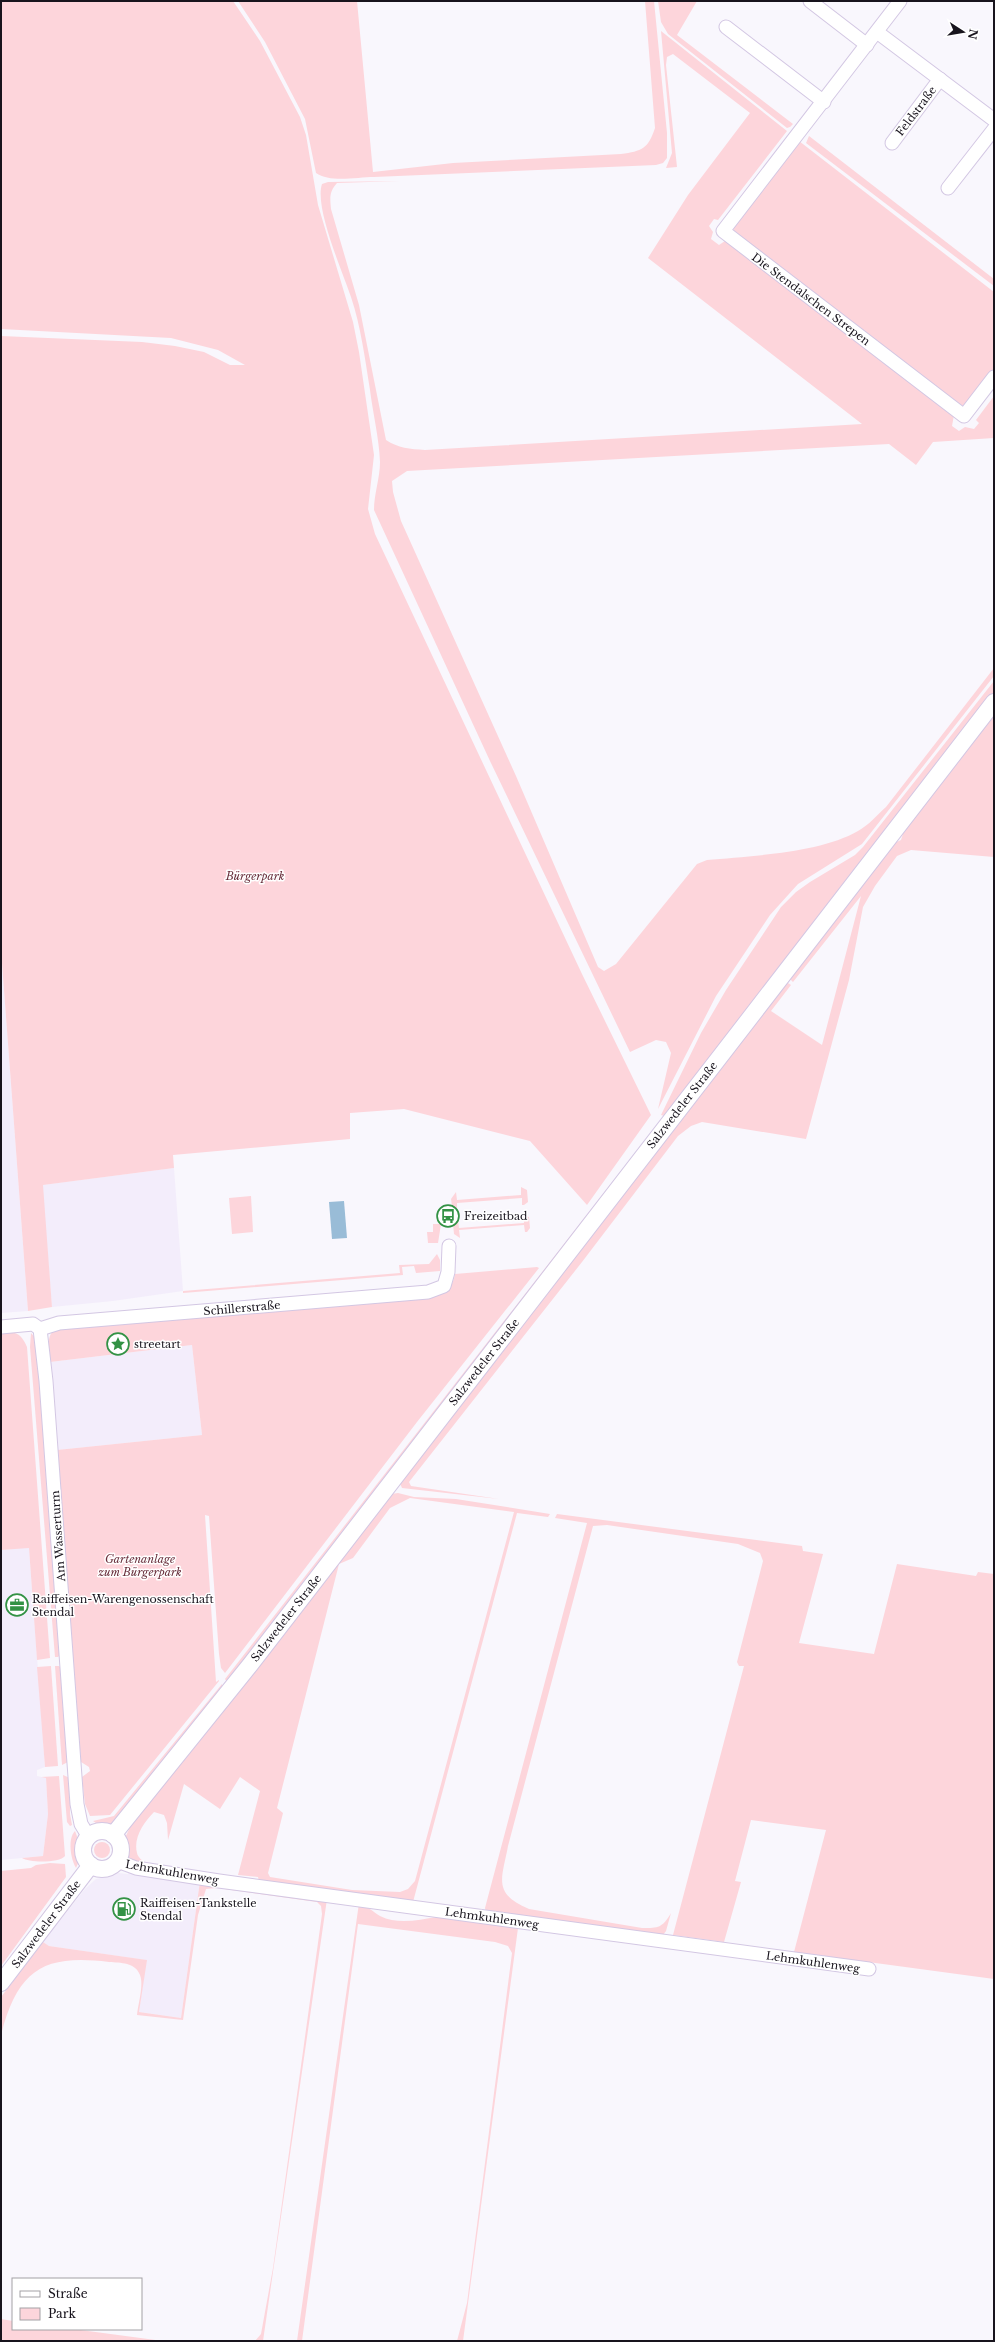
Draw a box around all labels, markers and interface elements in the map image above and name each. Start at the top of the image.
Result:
north arrow [943,12,983,52]
text: N [965,28,981,41]
street label: Feldstraße [893,83,939,139]
street label: Die Stendalschen Strepen [749,250,873,348]
park label: Bürgerpark [225,869,285,883]
street label: Salzwedeler Straße [644,1059,720,1151]
bus stop icon: Freizeitbad [435,1203,461,1229]
place label: Freizeitbad [464,1209,528,1223]
street label: Schillerstraße [203,1298,281,1318]
street label: Salzwedeler Straße [446,1316,522,1408]
place icon: streetart [105,1331,131,1357]
place label: streetart [134,1337,181,1351]
street label: Am Wasserturm [48,1490,68,1583]
park label: Gartenanlage zum Bürgerpark [97,1552,182,1579]
street label: Salzwedeler Straße [248,1572,324,1664]
office icon: Raiffeisen-Warengenossenschaft Stendal [4,1592,30,1618]
place label: Raiffeisen-Warengenossenschaft Stendal [32,1592,215,1619]
street label: Lehmkuhlenweg [124,1857,220,1887]
street label: Salzwedeler Straße [8,1877,84,1971]
fuel station icon: Raiffeisen-Tankstelle Stendal [111,1896,137,1922]
place label: Raiffeisen-Tankstelle Stendal [140,1896,257,1923]
street label: Lehmkuhlenweg [444,1904,540,1932]
street label: Lehmkuhlenweg [765,1948,861,1976]
legend [12,2278,142,2330]
text: Straße [48,2286,88,2301]
text: Park [48,2306,76,2321]

